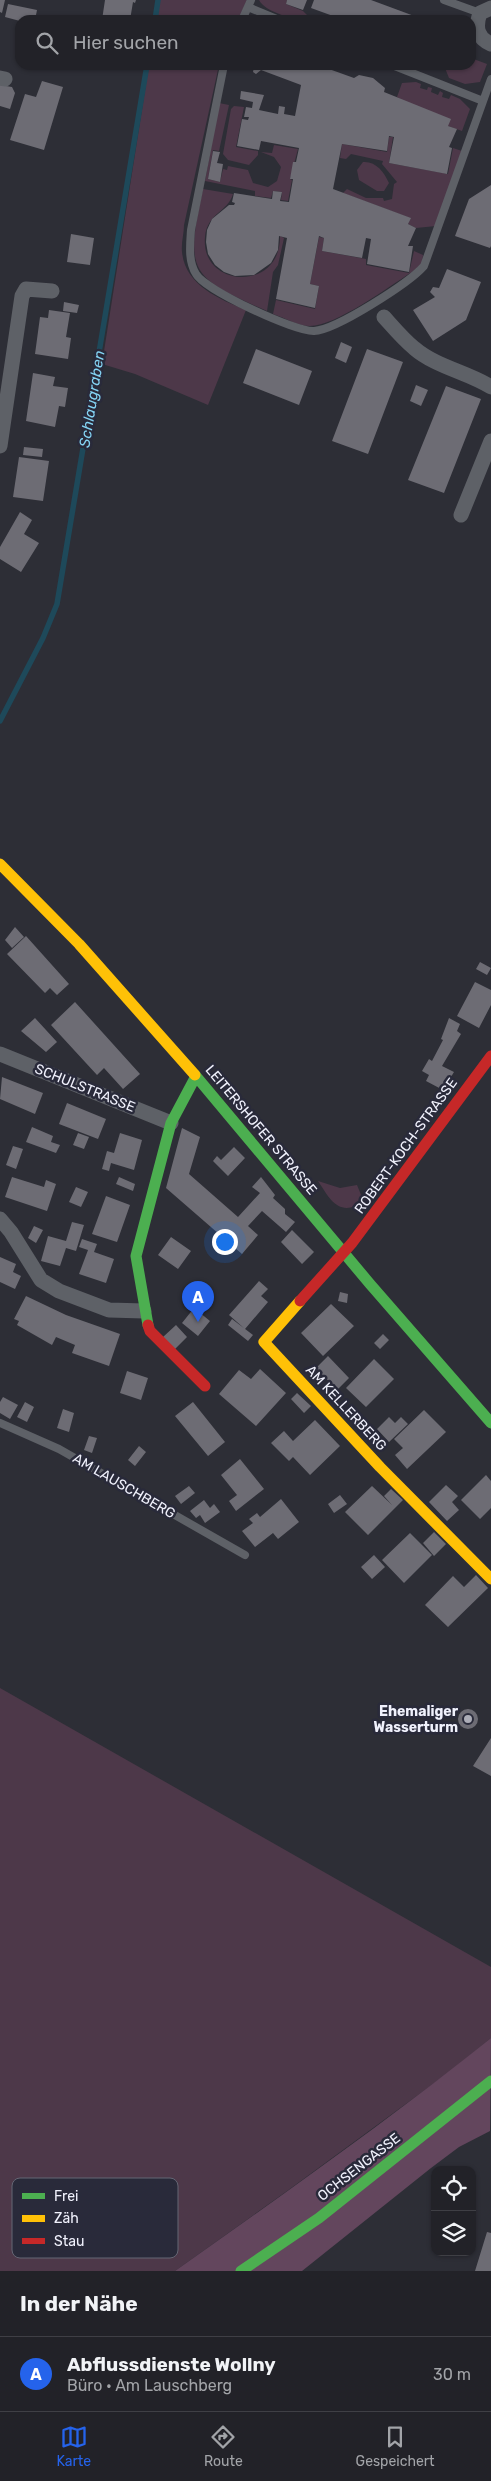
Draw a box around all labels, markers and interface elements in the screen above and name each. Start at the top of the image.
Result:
search box [15,15,476,70]
icon: search [33,29,61,57]
text: Hier suchen [73,31,179,54]
water label: Schlaugraben [75,349,109,449]
street label: SCHULSTRASSE [32,1060,138,1116]
street label: LEITERSHOFER STRASSE [202,1062,320,1198]
street label: ROBERT-KOCH-STRASSE [351,1075,461,1217]
your location [212,1229,238,1255]
pin: A [182,1281,214,1322]
street label: AM KELLERBERG [302,1362,390,1454]
street label: AM LAUSCHBERG [70,1450,178,1522]
place label: Ehemaliger Wasserturm [374,1703,459,1736]
marker: Ehemaliger Wasserturm [462,1713,474,1725]
street label: OCHSENGASSE [314,2129,404,2205]
map controls [431,2166,476,2256]
button: locate [431,2166,476,2211]
legend [12,2178,178,2258]
text: Frei [54,2188,78,2205]
text: Zäh [54,2210,79,2227]
button: layers [431,2211,476,2256]
text: Stau [54,2233,84,2250]
text: In der Nähe [20,2291,138,2316]
text: Abflussdienste Wollny [67,2353,276,2376]
text: A [30,2365,42,2384]
text: 30 m [433,2365,471,2384]
text: Büro · Am Lauschberg [67,2376,232,2395]
tab: Karte [56,2423,91,2470]
tab: Route [204,2423,243,2470]
tab: Gespeichert [356,2423,435,2470]

